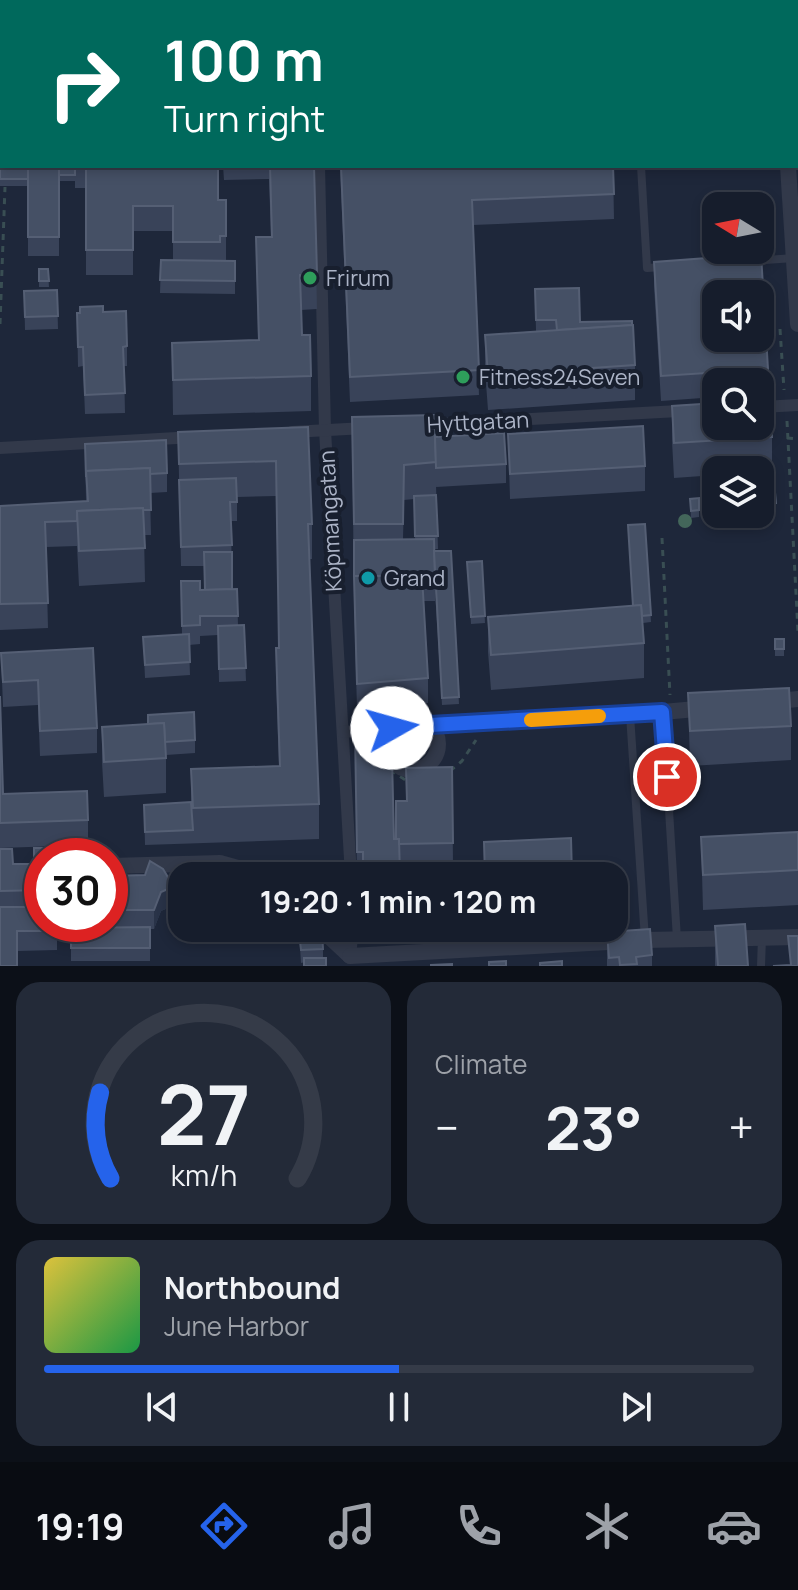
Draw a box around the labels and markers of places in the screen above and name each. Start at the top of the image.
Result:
place label: Frirum [326,263,390,293]
marker: Frirum [301,269,319,287]
place label: Fitness24Seven [479,362,640,392]
marker: Fitness24Seven [454,368,472,386]
place label: Grand [384,563,445,593]
marker: Grand [359,569,377,587]
pin [633,743,701,811]

